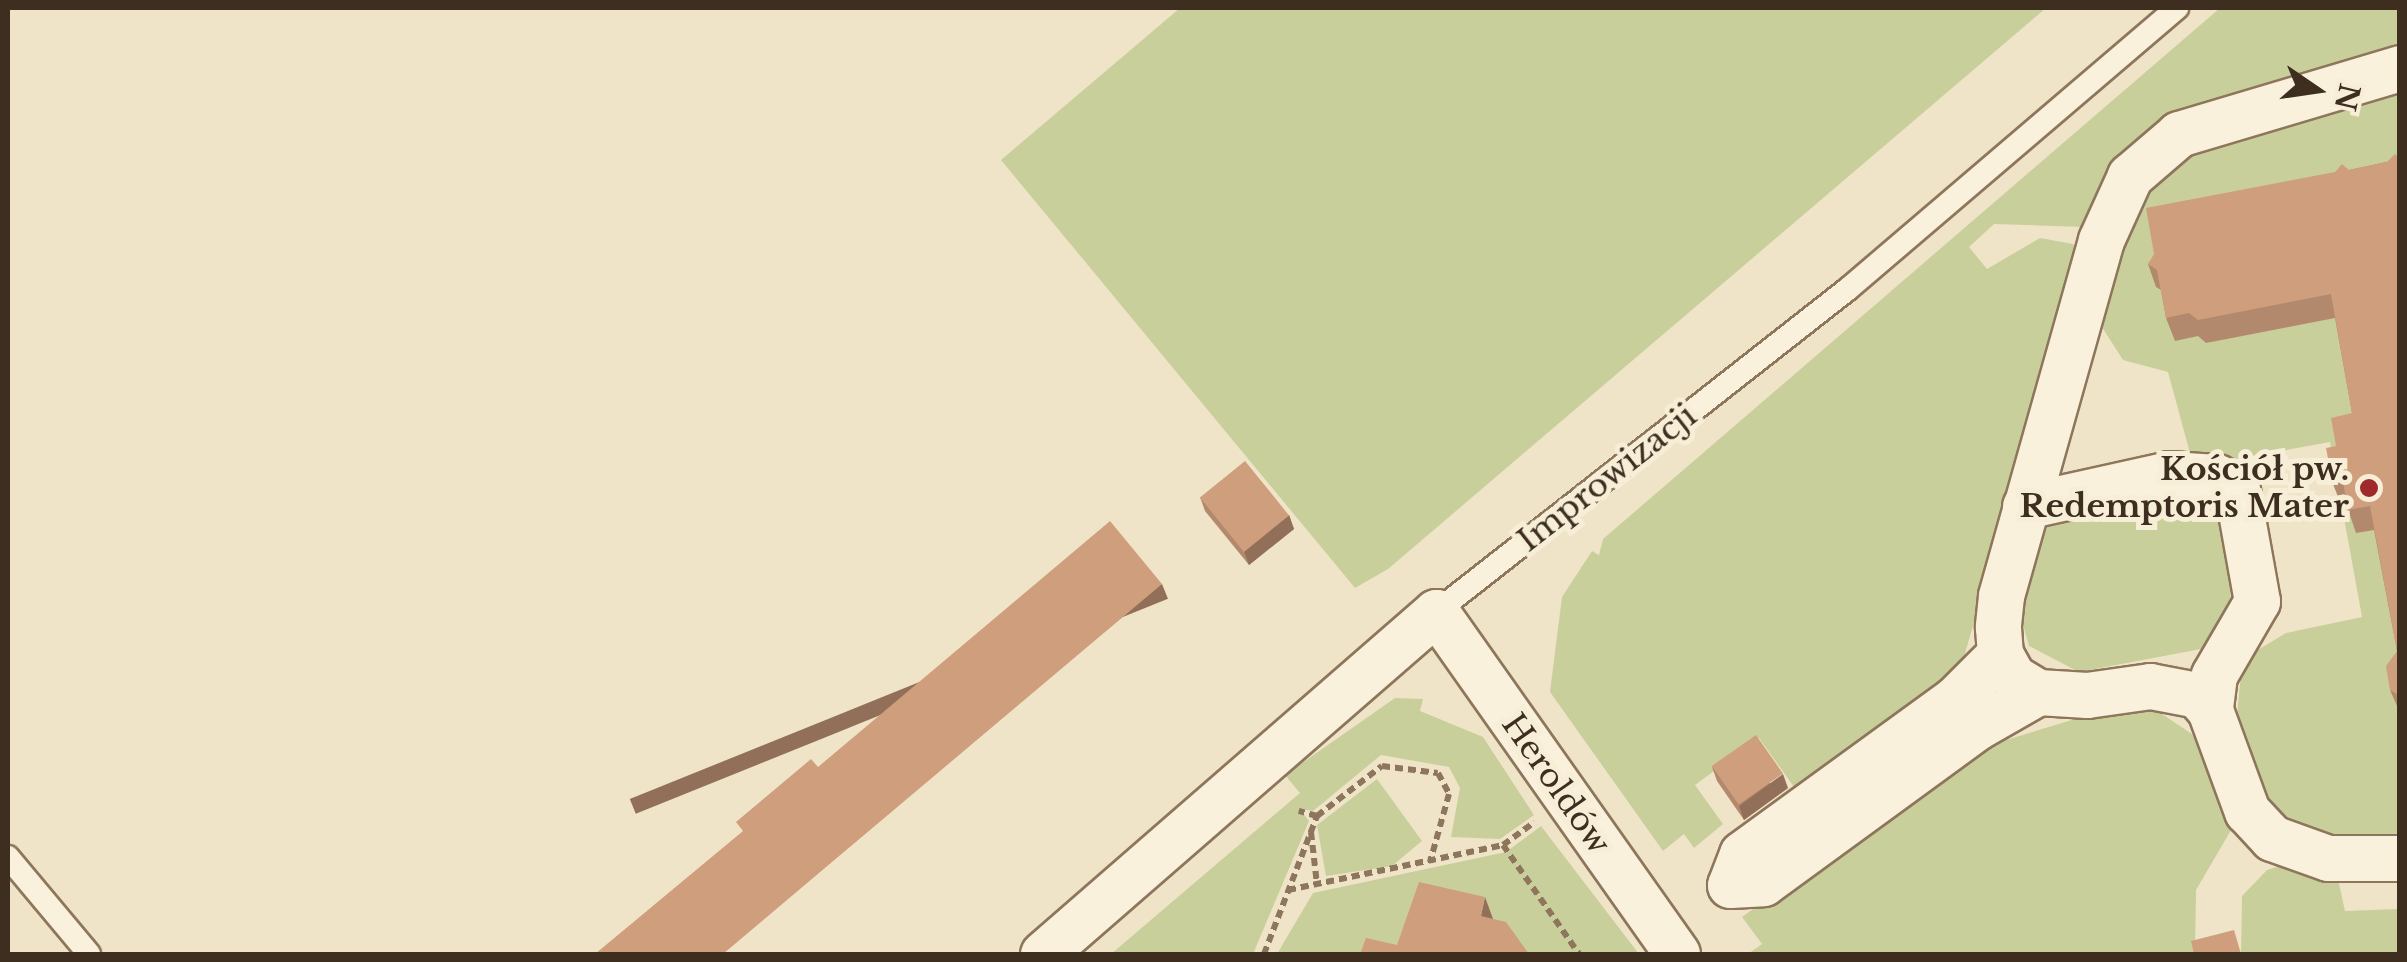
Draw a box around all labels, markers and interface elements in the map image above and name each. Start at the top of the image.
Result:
north arrow [2267,40,2367,140]
text: N [2327,80,2367,114]
street label: Improwizacji [1510,396,1704,560]
place label: Kościół pw. Redemptoris Mater [2020,451,2349,526]
marker: Kościół pw. Redemptoris Mater [2358,477,2380,499]
street label: Heroldów [1494,706,1618,862]

